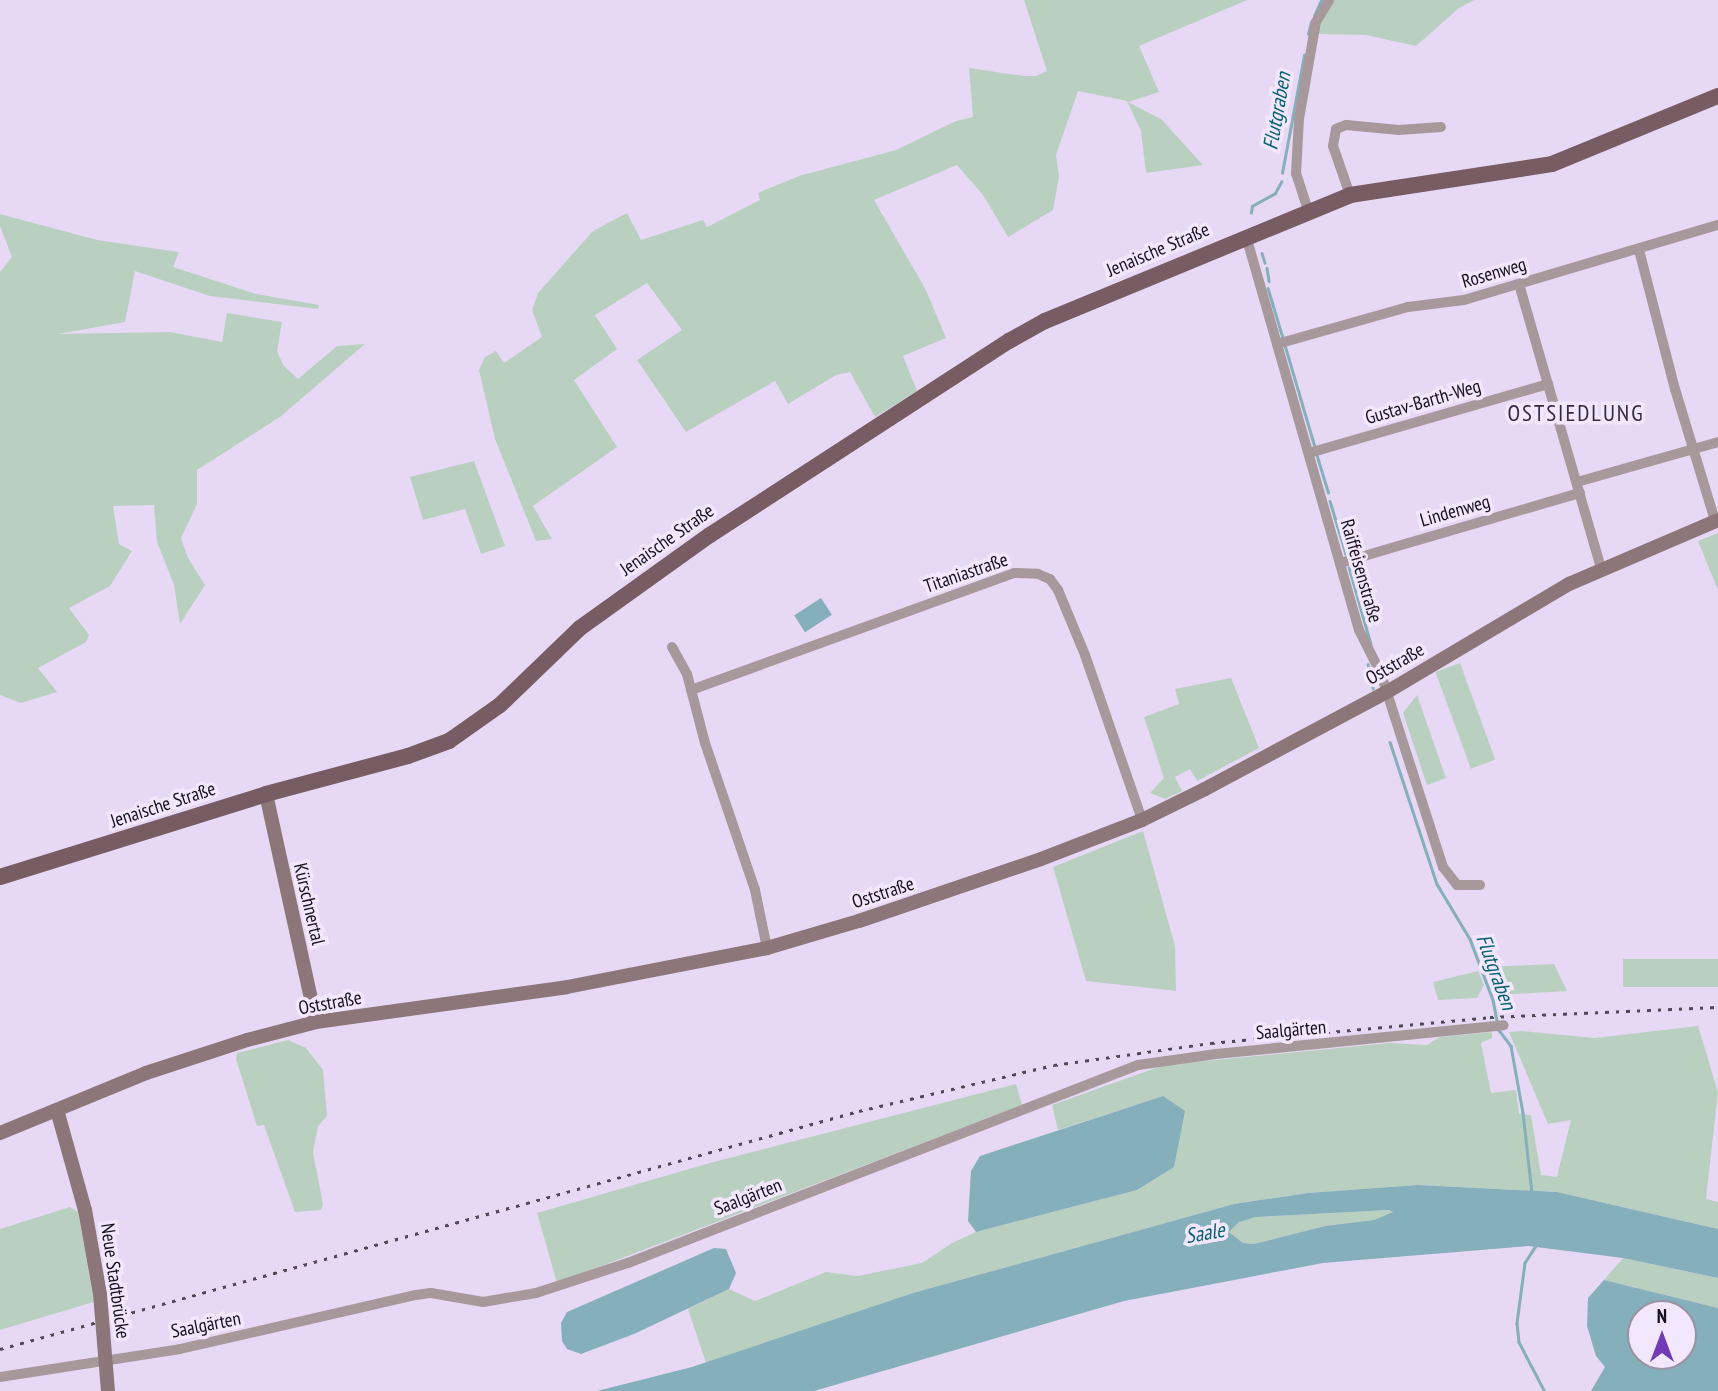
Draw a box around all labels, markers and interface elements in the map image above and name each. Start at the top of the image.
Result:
water label: Flutgraben [1258,70,1296,152]
street label: Jenaische Straße [1103,218,1213,282]
street label: Rosenweg [1459,253,1529,293]
street label: Gustav-Barth-Weg [1363,375,1483,429]
district label: OSTSIEDLUNG [1509,399,1643,427]
street label: Lindenweg [1417,490,1493,532]
street label: Jenaische Straße [616,499,718,581]
street label: Raiffeisenstraße [1335,517,1387,625]
street label: Titaniastraße [921,548,1011,598]
street label: Oststraße [1362,638,1428,690]
street label: Jenaische Straße [108,777,218,833]
street label: Kürschnertal [289,861,329,947]
street label: Oststraße [849,872,917,914]
water label: Flutgraben [1471,931,1521,1013]
street label: Oststraße [297,986,363,1020]
street label: Saalgärten [1255,1016,1327,1044]
street label: Saalgärten [711,1174,785,1220]
water label: Saale [1183,1217,1227,1249]
street label: Neue Stadtbrücke [96,1222,134,1340]
north arrow [1627,1300,1697,1370]
text: N [1657,1304,1667,1328]
street label: Saalgärten [169,1307,243,1343]

